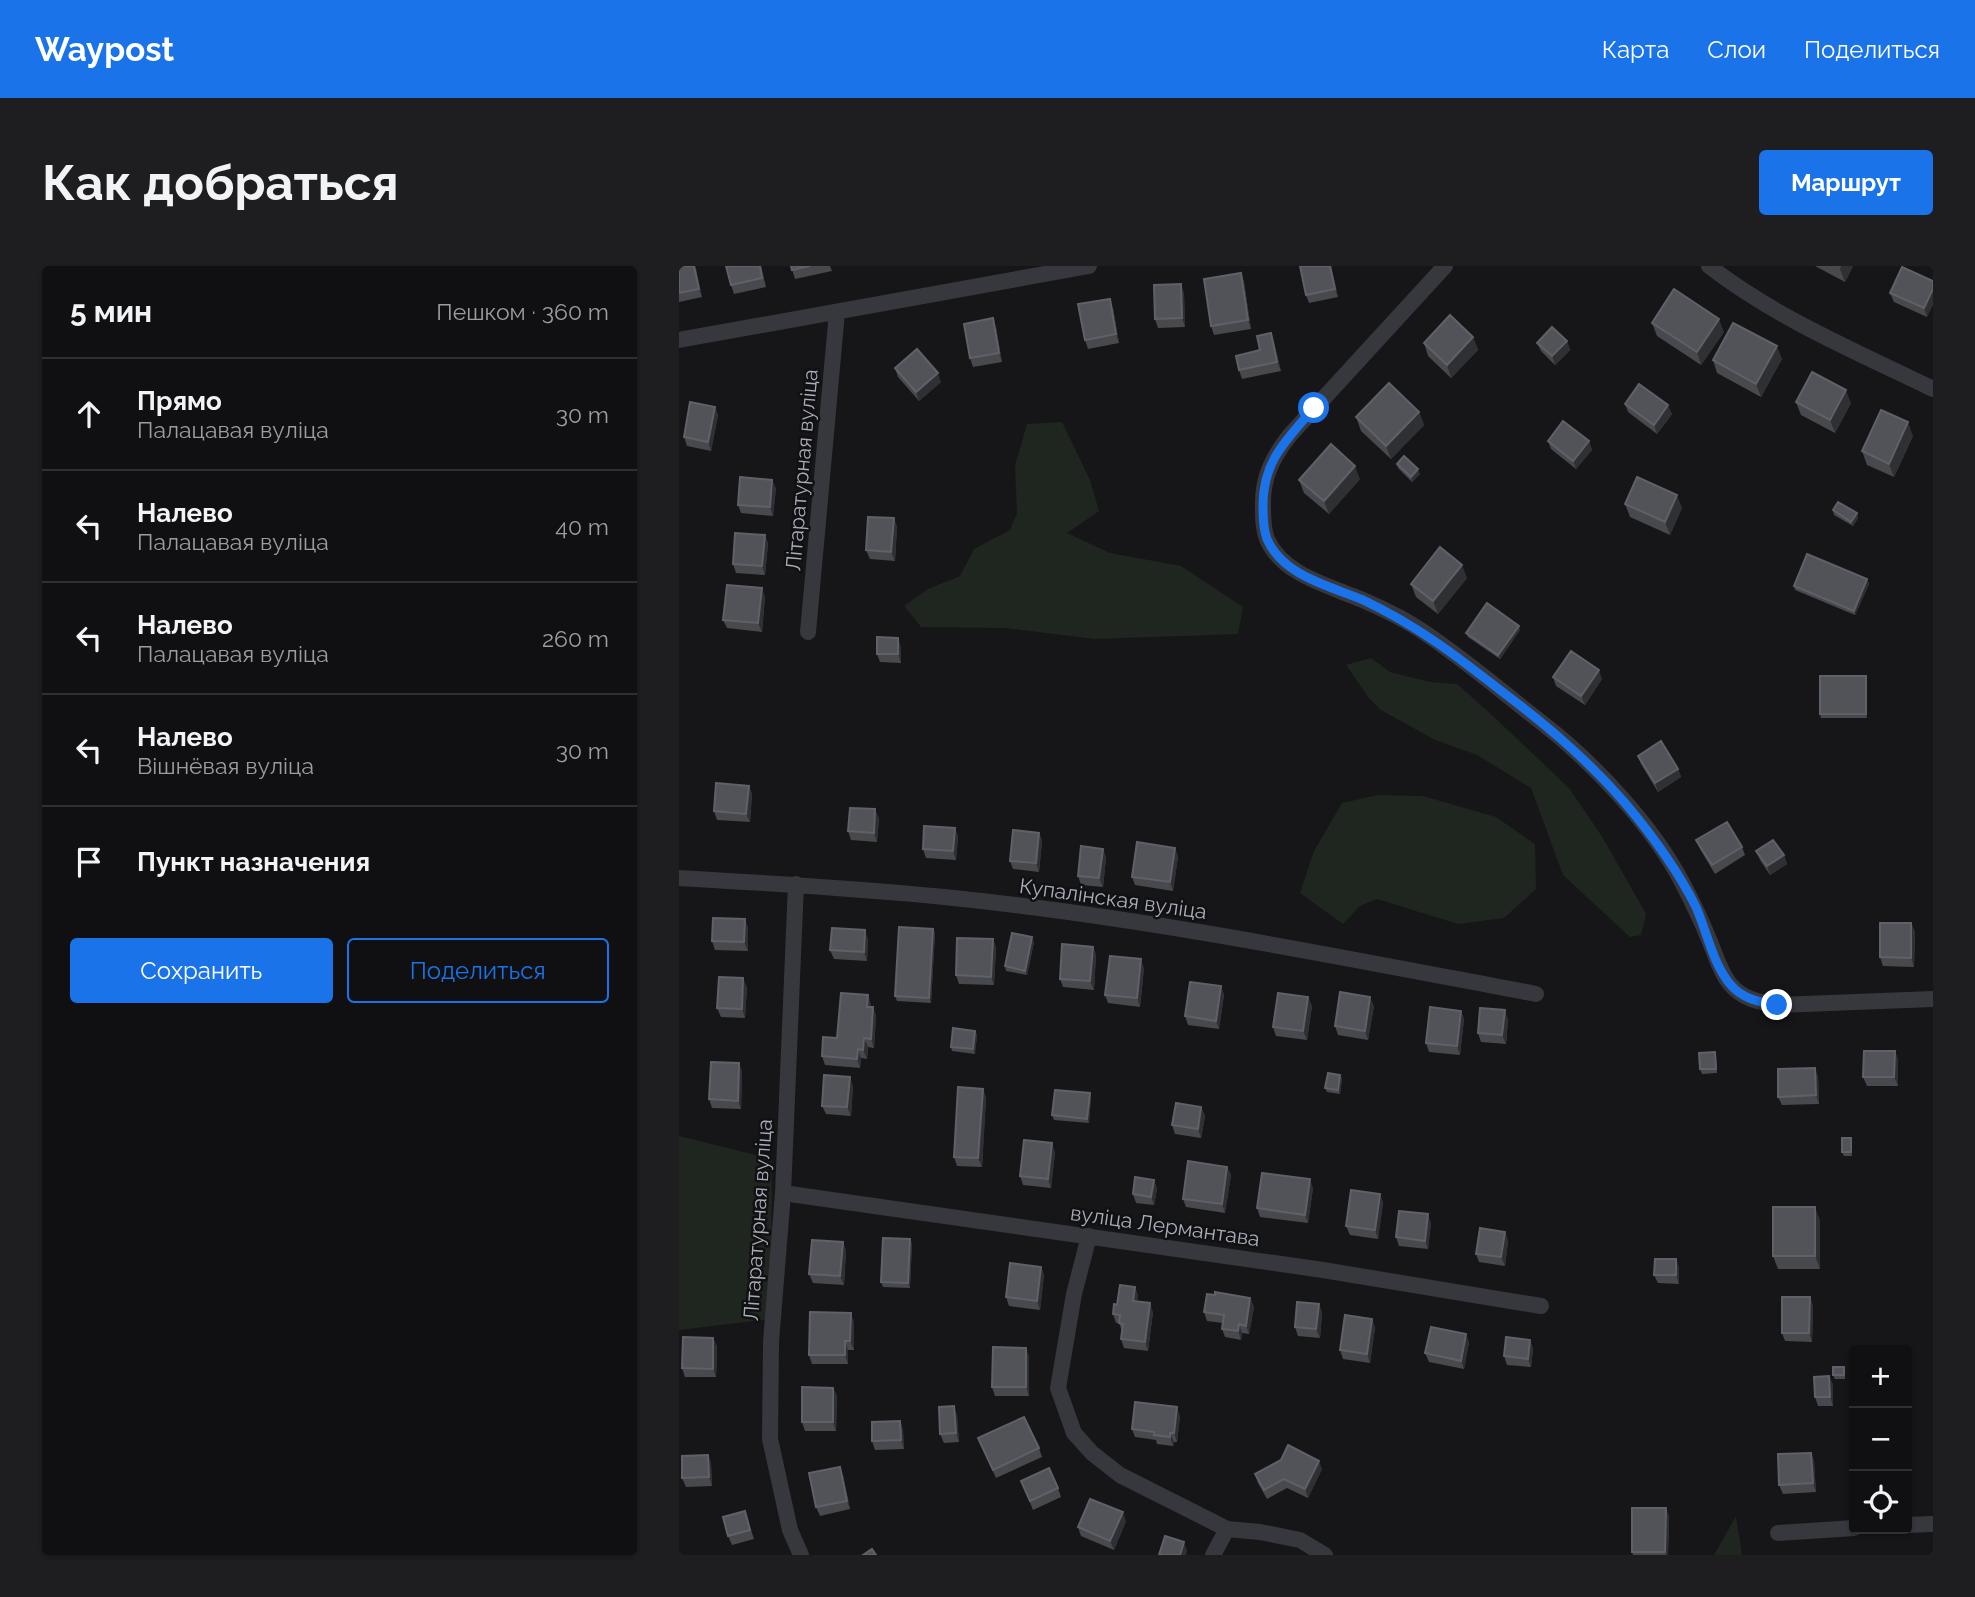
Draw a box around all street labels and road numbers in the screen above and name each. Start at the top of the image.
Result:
street label: Літаратурная вуліца [780,368,823,572]
street label: Купалінская вуліца [1018,873,1208,924]
street label: Літаратурная вуліца [738,1118,777,1322]
street label: вуліца Лермантава [1069,1200,1261,1251]

